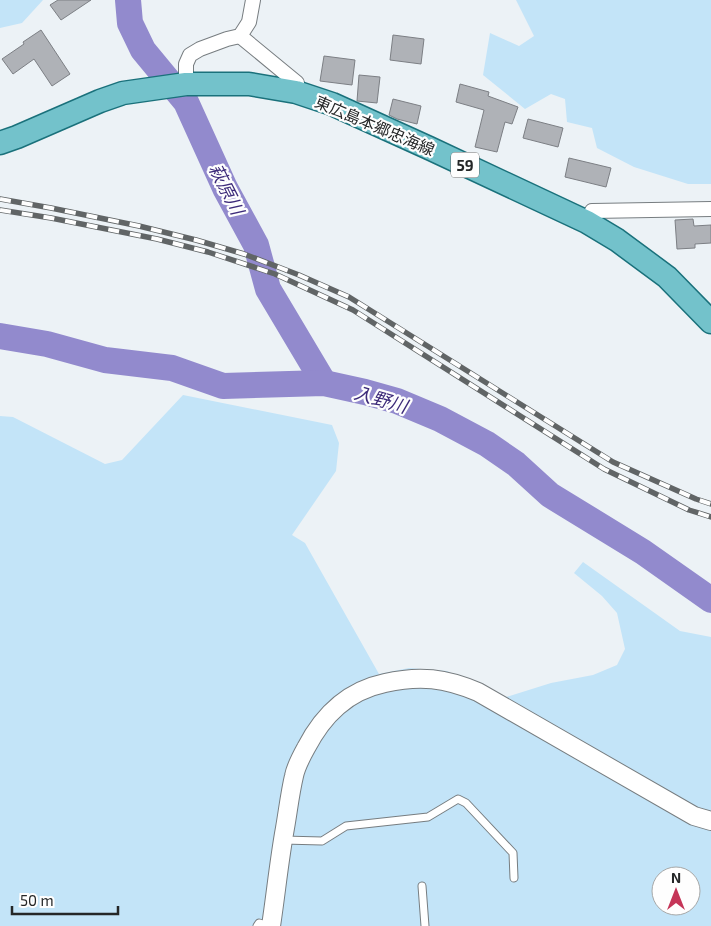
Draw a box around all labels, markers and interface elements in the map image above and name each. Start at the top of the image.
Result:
street label: 東広島本郷忠海線 [312,91,438,159]
road number: 59 [451,152,479,178]
water label: 萩原川 [205,160,250,220]
water label: 入野川 [352,381,412,418]
north arrow [651,866,701,916]
text: N [671,869,681,886]
scale bar [12,884,119,916]
text: 50 m [20,891,54,909]

